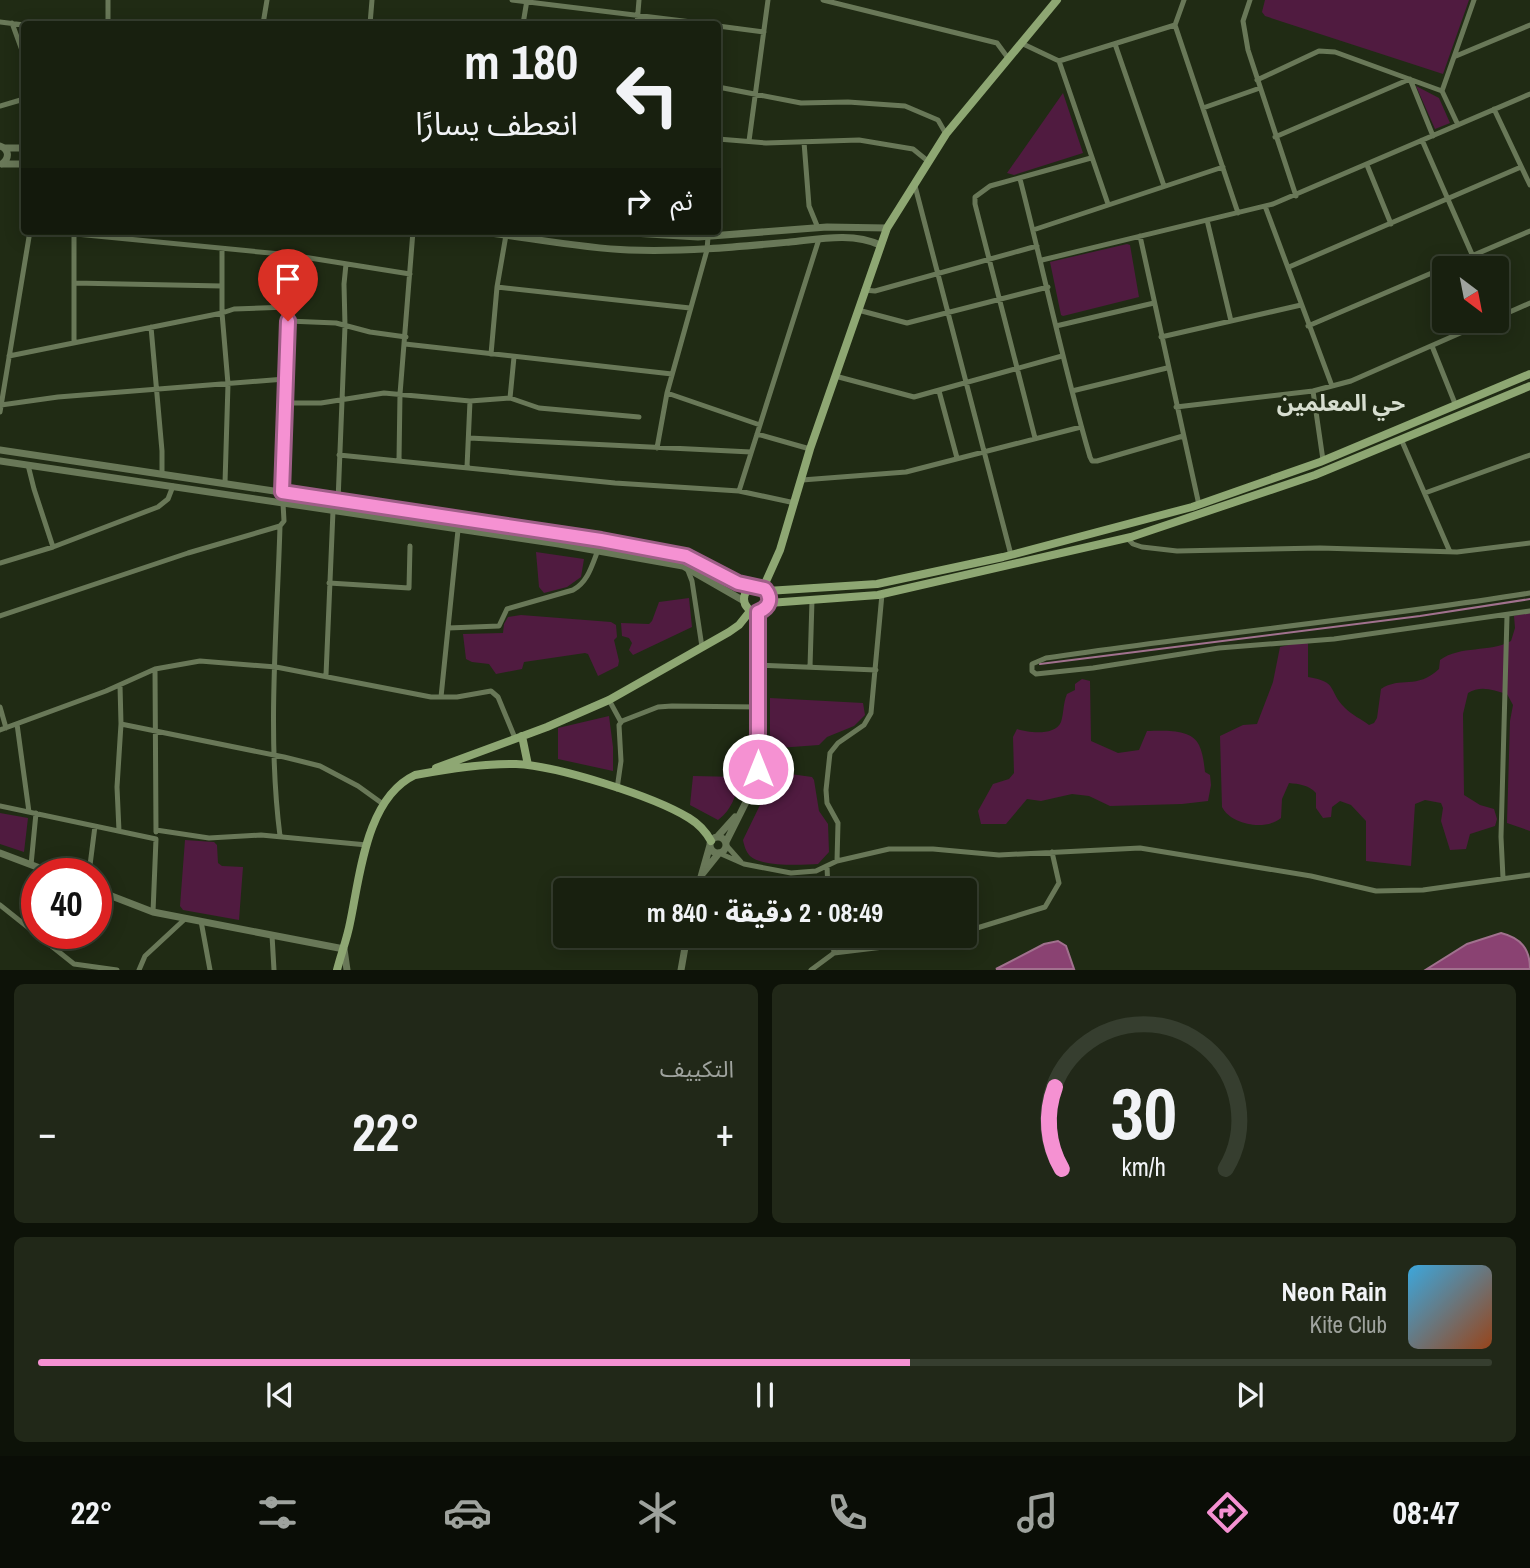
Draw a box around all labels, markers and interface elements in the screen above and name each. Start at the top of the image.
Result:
text: 180 m [464,28,578,94]
icon: left [602,49,693,140]
text: انعطف يسارًا [415,102,578,145]
icon: right [619,182,657,220]
text: ثم [671,183,693,218]
pin [258,249,318,321]
north arrow [1432,256,1508,332]
map controls [1432,256,1509,333]
icon: arrive [269,260,307,298]
district label: حي المعلمين [1277,387,1405,421]
position arrow [721,732,795,806]
speed limit sign: 40 [21,858,112,949]
text: 08:49 · 2 دقيقة · 840 m [647,895,883,930]
text: التكييف [660,1053,734,1084]
text: 30 [1111,1065,1177,1163]
text: 22° [352,1097,420,1167]
text: − [38,1107,56,1158]
text: + [716,1107,734,1158]
text: km/h [1122,1150,1166,1184]
text: Neon Rain [1282,1274,1387,1309]
text: Kite Club [1309,1309,1387,1340]
icon: previous [261,1376,299,1414]
icon: pause [746,1376,784,1414]
icon: next [1231,1376,1269,1414]
icon: filters [253,1488,302,1537]
icon: car [443,1488,492,1537]
icon: climate [633,1488,682,1537]
icon: phone [823,1488,872,1537]
icon: music [1013,1488,1062,1537]
icon: directions [1203,1488,1252,1537]
text: 22° [70,1491,112,1534]
text: 08:47 [1392,1491,1460,1534]

